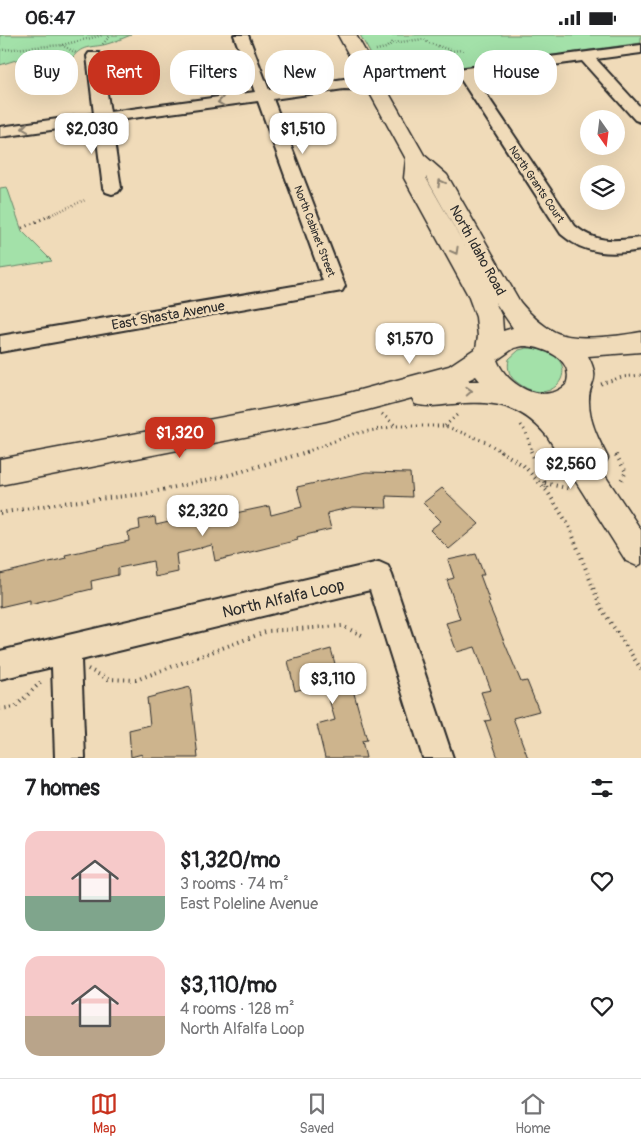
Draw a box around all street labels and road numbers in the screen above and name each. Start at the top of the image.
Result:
street label: North Grants Court [506,143,567,226]
street label: North Cabinet Street [291,184,338,279]
street label: North Idaho Road [446,202,509,298]
street label: East Shasta Avenue [110,297,226,334]
street label: North Alfalfa Loop [220,575,346,623]

